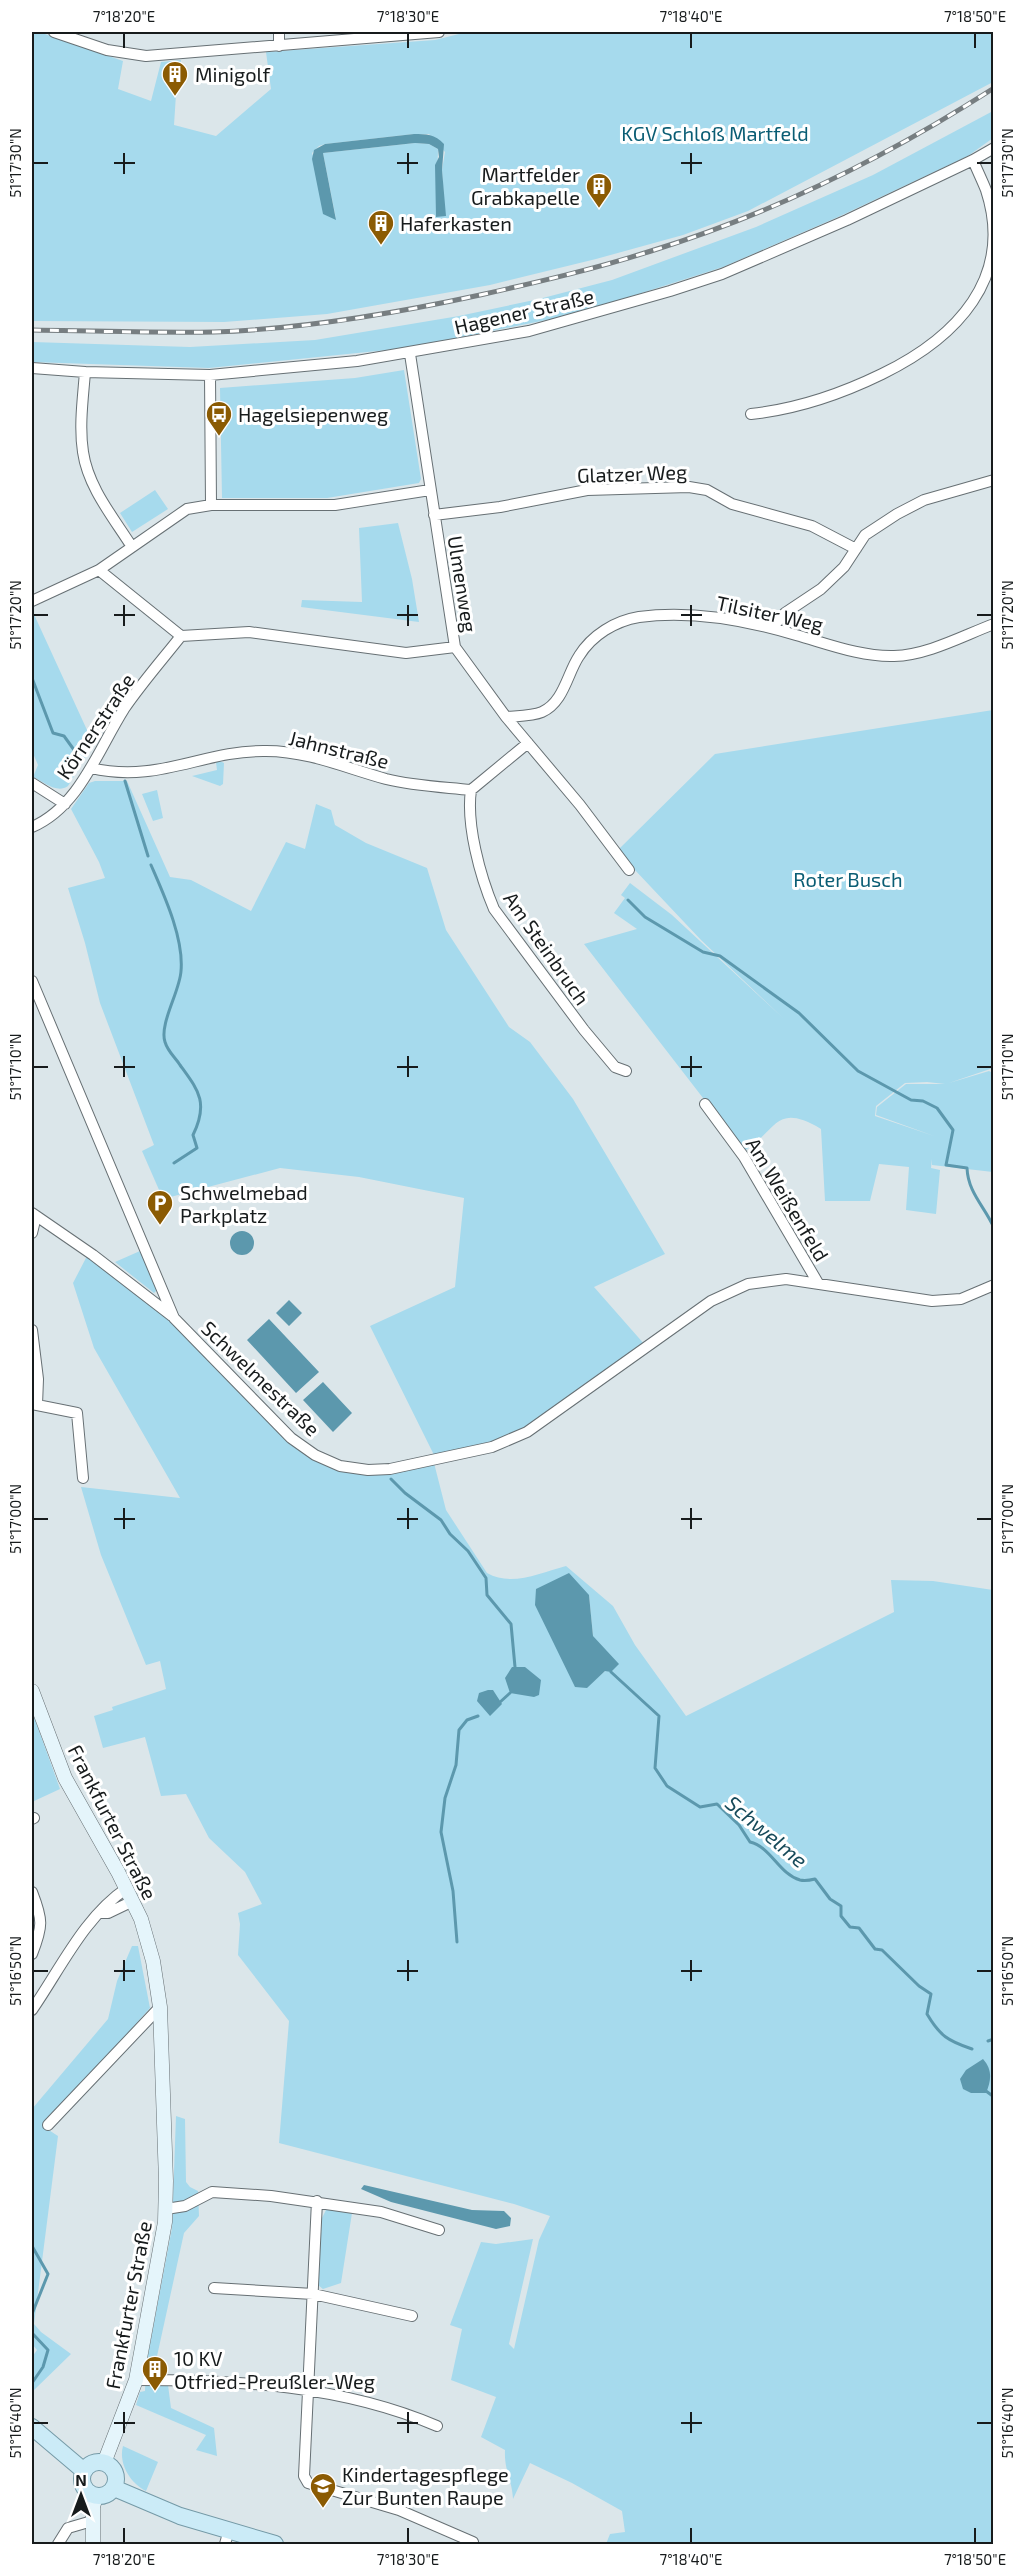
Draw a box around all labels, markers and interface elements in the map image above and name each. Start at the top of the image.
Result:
text: 7°18'20"E [93,7,155,25]
text: 7°18'30"E [377,7,439,25]
text: 7°18'40"E [659,7,723,25]
text: 7°18'50"E [944,7,1006,25]
building icon: Minigolf [160,59,190,97]
place label: Minigolf [195,62,270,86]
park label: KGV Schloß Martfeld [621,121,809,145]
text: 51°17'30"N [6,128,24,198]
text: 51°17'30"N [998,128,1016,198]
place label: Martfelder Grabkapelle [471,162,580,209]
building icon: Martfelder Grabkapelle [584,171,614,209]
building icon: Haferkasten [366,208,396,246]
place label: Haferkasten [400,211,512,235]
street label: Hagener Straße [452,283,596,339]
bus stop icon: Hagelsiepenweg [204,399,234,437]
place label: Hagelsiepenweg [238,402,388,426]
street label: Glatzer Weg [576,459,688,487]
street label: Ulmenweg [444,534,482,634]
text: 51°17'20"N [6,580,24,650]
text: 51°17'20"N [998,580,1016,650]
street label: Tilsiter Weg [715,590,825,636]
street label: Körnerstraße [51,669,139,783]
street label: Jahnstraße [287,725,391,773]
park label: Roter Busch [793,867,903,891]
street label: Am Steinbruch [499,887,595,1009]
text: 51°17'10"N [6,1033,24,1101]
text: 51°17'10"N [998,1033,1016,1101]
street label: Am Weißenfeld [742,1133,834,1265]
place label: Schwelmebad Parkplatz [180,1180,308,1227]
parking icon: Schwelmebad Parkplatz [145,1188,175,1226]
street label: Schwelmestraße [197,1316,325,1440]
text: 51°17'00"N [6,1484,24,1554]
text: 51°17'00"N [998,1484,1016,1554]
street label: Frankfurter Straße [64,1741,162,1903]
water label: Schwelme [721,1790,813,1872]
text: 51°16'50"N [6,1936,24,2006]
text: 51°16'50"N [998,1936,1016,2006]
street label: Frankfurter Straße [100,2219,156,2391]
place label: 10 KV Otfried-Preußler-Weg [174,2346,375,2393]
building icon: 10 KV Otfried-Preußler-Weg [140,2354,170,2392]
text: 51°16'40"N [6,2388,24,2458]
text: 51°16'40"N [998,2388,1016,2458]
place label: Kindertagespflege Zur Bunten Raupe [342,2462,509,2509]
north arrow [51,2465,111,2525]
text: N [75,2470,87,2489]
school or university icon: Kindertagespflege Zur Bunten Raupe [308,2471,338,2509]
text: 7°18'20"E [93,2550,155,2568]
text: 7°18'30"E [377,2550,439,2568]
text: 7°18'40"E [659,2550,723,2568]
text: 7°18'50"E [944,2550,1006,2568]

